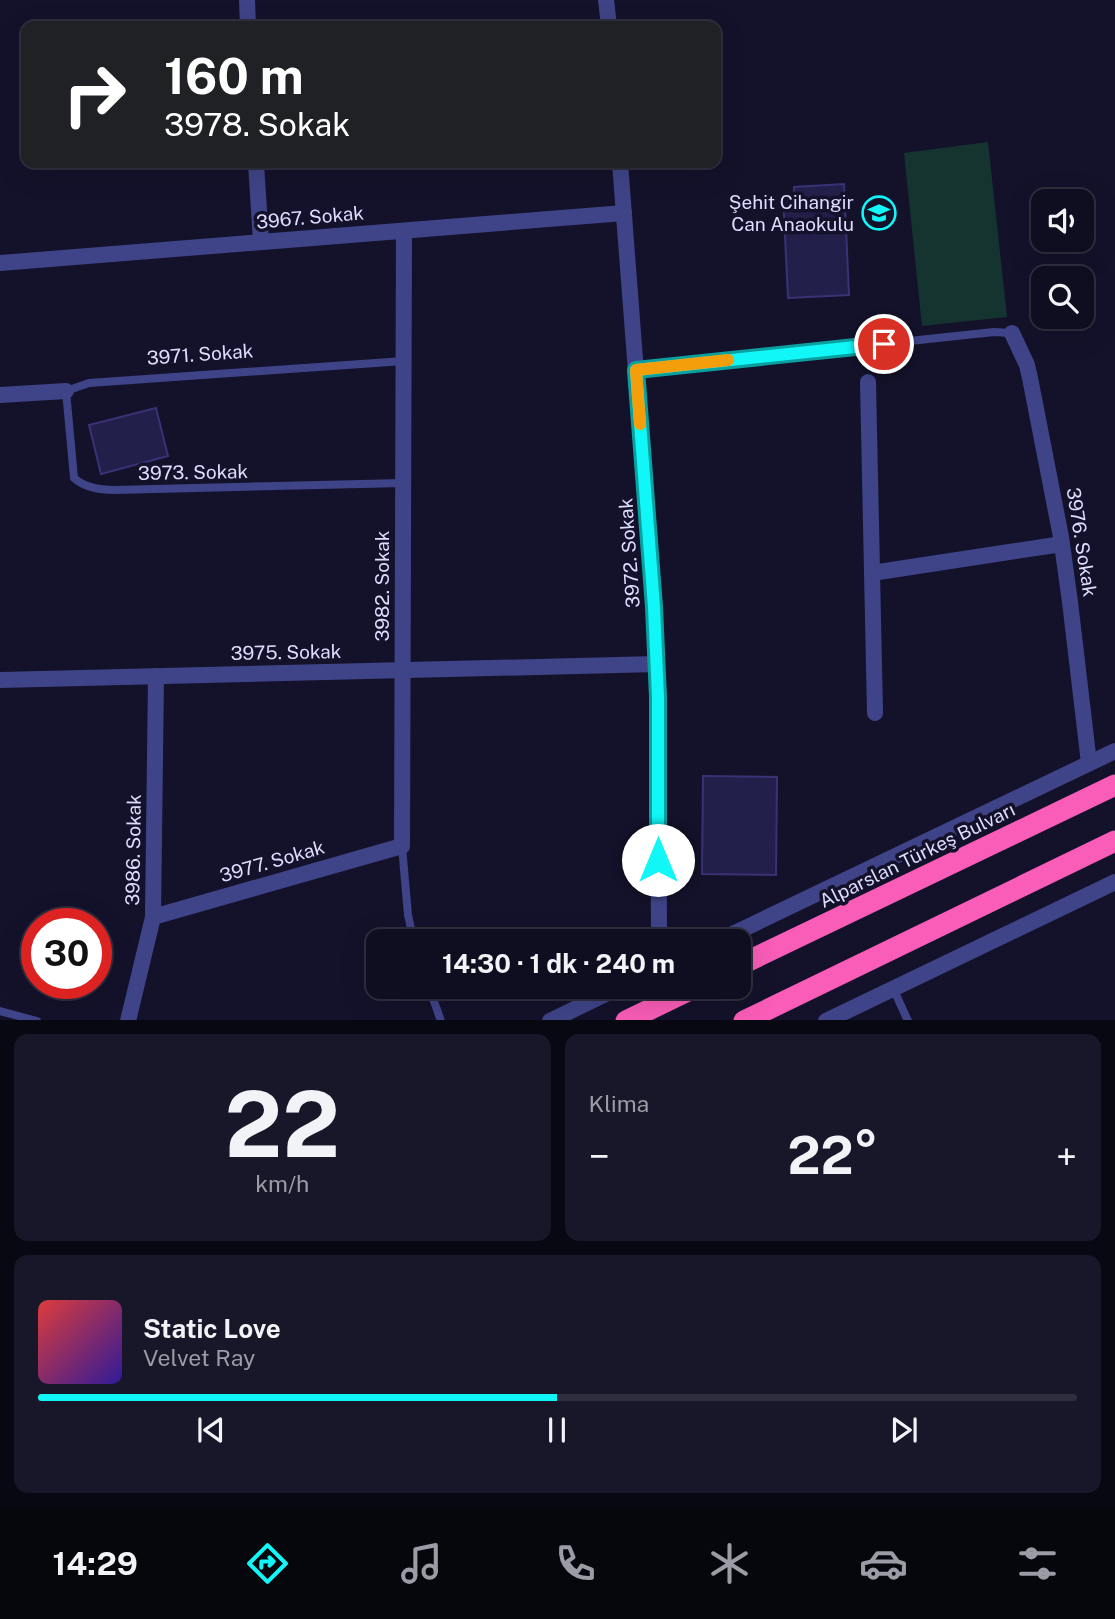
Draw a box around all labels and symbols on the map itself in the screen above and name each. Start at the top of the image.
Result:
place label: Şehit Cihangir Can Anaokulu [729,191,854,235]
school or university icon: Şehit Cihangir Can Anaokulu [860,194,898,232]
street label: 3967. Sokak [255,201,365,233]
pin [854,314,914,374]
street label: 3971. Sokak [146,339,254,369]
street label: 3973. Sokak [138,460,249,484]
street label: 3976. Sokak [1063,486,1102,598]
street label: 3972. Sokak [614,497,644,609]
street label: 3982. Sokak [371,530,393,642]
street label: 3975. Sokak [230,640,342,664]
street label: 3986. Sokak [121,794,145,906]
street label: Alparslan Türkeş Bulvarı [816,798,1018,912]
position arrow [621,823,695,897]
street label: 3977. Sokak [217,835,327,886]
speed limit sign: 30 [21,908,112,999]

